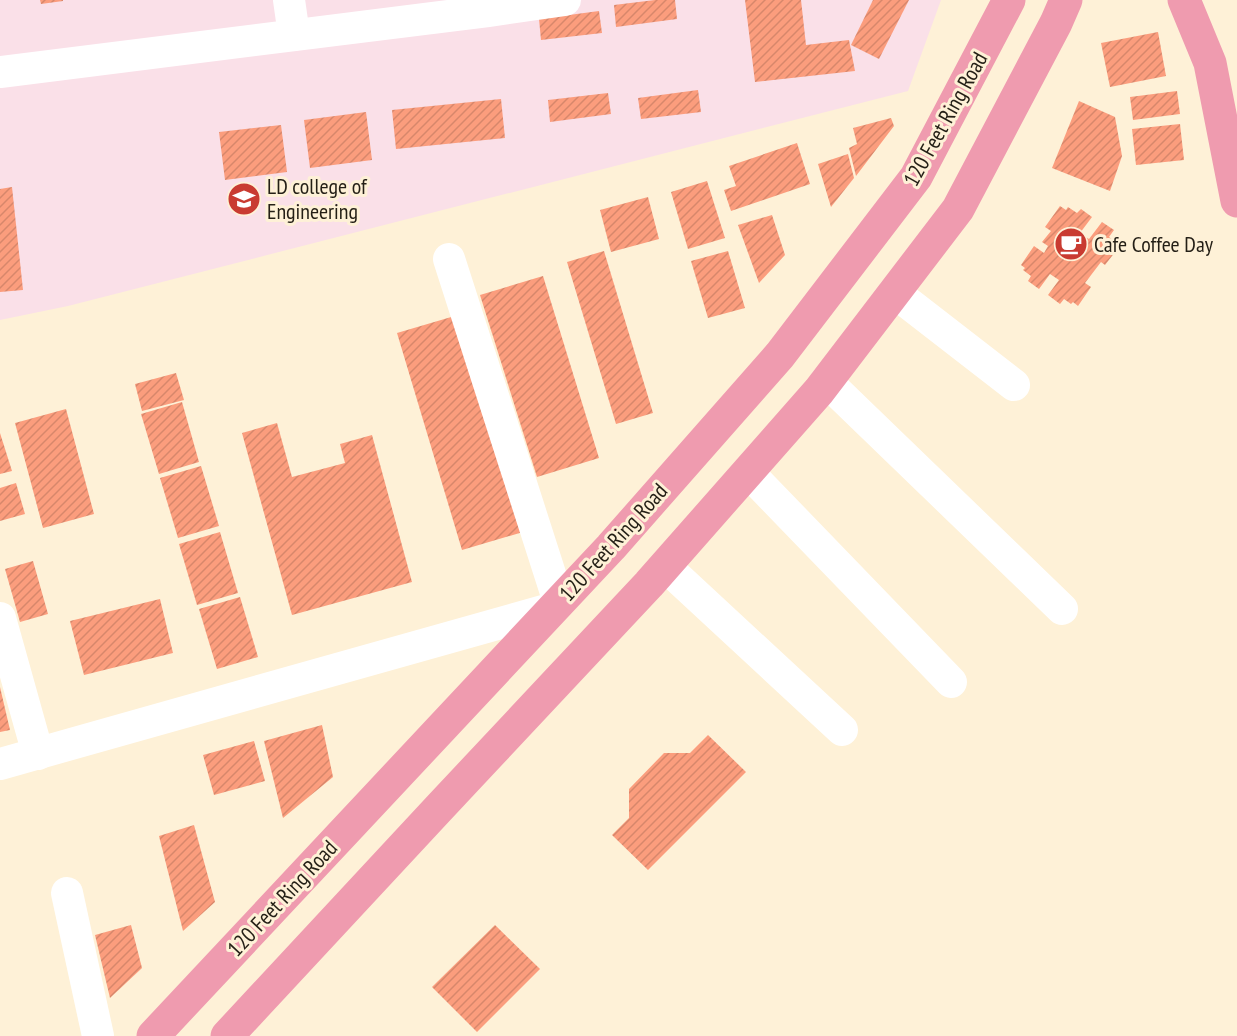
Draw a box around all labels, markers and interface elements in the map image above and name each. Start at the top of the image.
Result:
street label: 120 Feet Ring Road [897,47,993,191]
place label: LD college of Engineering [267,172,368,225]
school or university icon: LD college of Engineering [226,181,262,217]
cafe icon: Cafe Coffee Day [1053,226,1089,262]
place label: Cafe Coffee Day [1094,230,1214,258]
street label: 120 Feet Ring Road [553,477,673,607]
street label: 120 Feet Ring Road [221,834,343,962]

